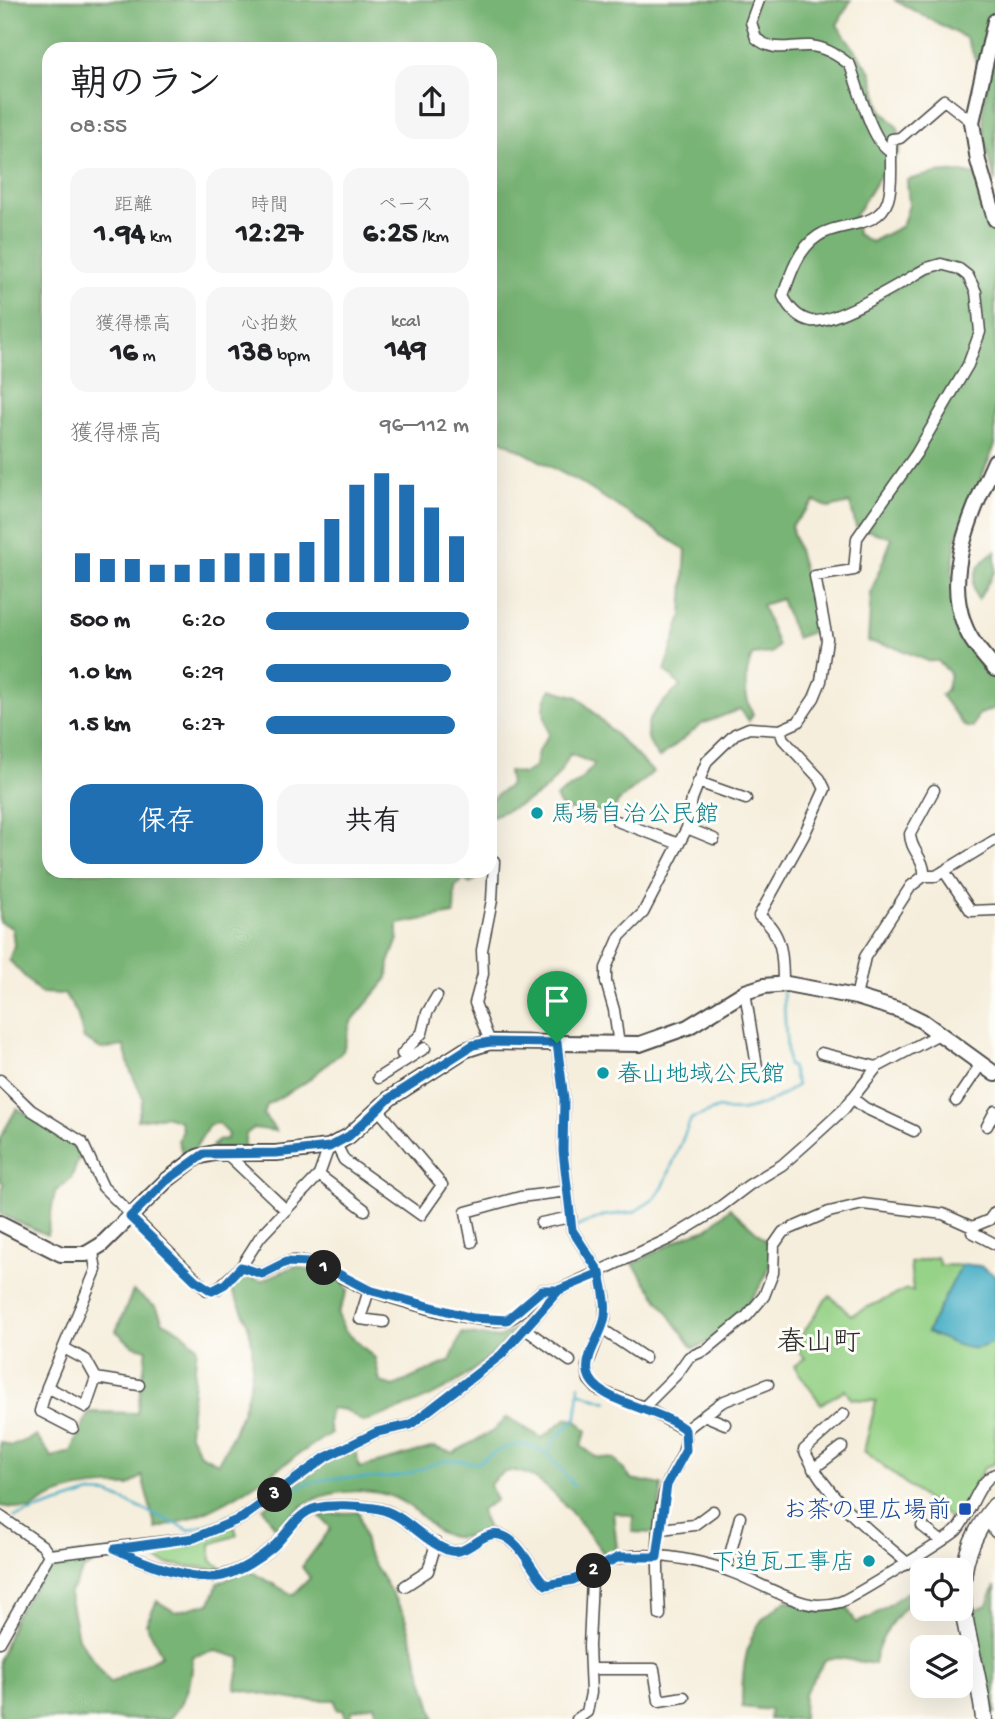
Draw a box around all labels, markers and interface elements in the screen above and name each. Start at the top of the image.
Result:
button: share [395,65,469,139]
text: 朝のラン [70,66,222,110]
text: 08:55 [70,114,127,141]
text: 距離 [114,195,152,218]
text: 時間 [250,195,289,218]
text: ペース [378,195,434,218]
text: 1.94 [95,218,145,253]
text: 12:27 [236,218,303,253]
text: 6:25 [363,218,418,253]
text: km [145,226,172,249]
text: /km [418,226,449,249]
text: kcal [391,311,421,334]
text: 獲得標高 [95,314,171,337]
text: 心拍数 [241,314,298,337]
text: 149 [385,334,427,369]
text: 16 [111,337,138,372]
text: 138 [229,337,273,372]
text: m [138,345,156,368]
text: bpm [273,345,310,368]
text: 96–112 m [380,413,469,440]
text: 獲得標高 [70,422,162,449]
text: 500 m [70,608,130,635]
text: 6:20 [182,608,225,635]
text: 1.0 km [70,660,132,687]
text: 6:29 [182,660,224,687]
text: 1.5 km [70,712,131,739]
text: 6:27 [182,712,224,739]
button: 保存 [70,784,263,864]
button: 共有 [277,784,469,864]
place label: 馬場自治公民館 [551,801,719,831]
marker: 馬場自治公民館 [529,805,545,821]
pin [527,971,587,1043]
icon: arrive [538,982,576,1020]
place label: 春山地域公民館 [617,1061,785,1091]
marker: 春山地域公民館 [595,1065,611,1081]
pin: 1 [306,1250,342,1286]
text: 1 [320,1256,327,1279]
district label: 春山町 [777,1326,861,1361]
pin: 3 [258,1478,292,1512]
text: 3 [270,1483,279,1506]
place label: お茶の里広場前 [783,1497,951,1527]
marker: お茶の里広場前 [957,1501,973,1517]
place label: 下迫瓦工事店 [711,1549,855,1579]
marker: 下迫瓦工事店 [861,1553,877,1569]
pin: 2 [576,1554,612,1588]
map controls [910,1558,973,1698]
button: locate [910,1558,973,1621]
text: 2 [589,1559,598,1582]
button: layers [910,1635,973,1698]

